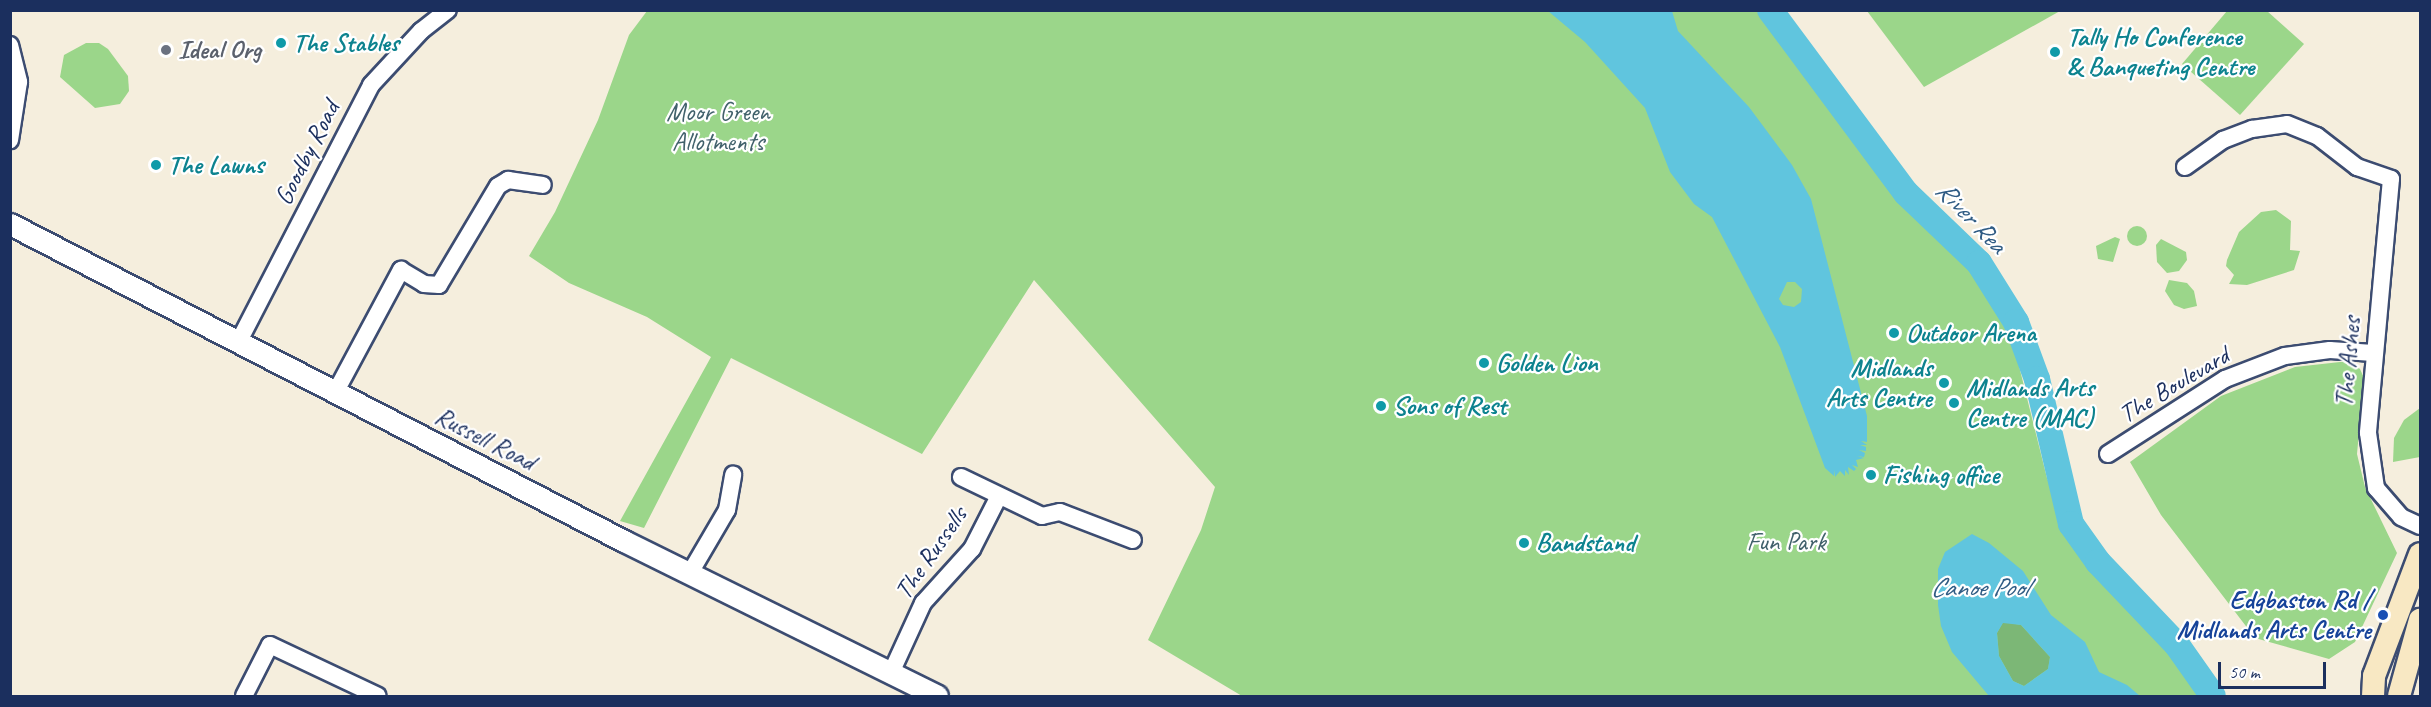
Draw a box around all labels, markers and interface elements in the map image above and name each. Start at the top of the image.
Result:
place label: Tally Ho Conference & Banqueting Centre [2067,21,2254,82]
place label: The Stables [293,27,400,59]
place label: Ideal Org [178,34,261,66]
marker: The Stables [274,36,288,50]
marker: Ideal Org [159,43,173,57]
marker: Tally Ho Conference & Banqueting Centre [2048,45,2062,59]
street label: Goodby Road [268,96,346,210]
park label: Moor Green Allotments [666,96,770,158]
place label: The Lawns [168,149,265,181]
marker: The Lawns [149,158,163,172]
water label: River Rea [1929,174,2013,260]
street label: The Ashes [2329,316,2367,408]
place label: Outdoor Arena [1906,317,2036,349]
marker: Outdoor Arena [1887,326,1901,340]
street label: The Boulevard [2113,340,2235,430]
place label: Golden Lion [1496,347,1598,379]
place label: Midlands Arts Centre [1826,352,1932,414]
marker: Golden Lion [1477,356,1491,370]
place label: Midlands Arts Centre (MAC) [1966,372,2094,434]
marker: Midlands Arts Centre [1937,376,1951,390]
place label: Sons of Rest [1393,390,1506,422]
marker: Midlands Arts Centre (MAC) [1947,396,1961,410]
marker: Sons of Rest [1374,399,1388,413]
street label: Russell Road [430,401,540,477]
place label: Fishing office [1883,459,1999,491]
marker: Fishing office [1864,468,1878,482]
street label: The Russells [888,501,974,605]
park label: Fun Park [1746,526,1826,558]
place label: Bandstand [1536,527,1634,559]
marker: Bandstand [1517,536,1531,550]
water label: Canoe Pool [1931,572,2027,604]
place label: Edgbaston Rd / Midlands Arts Centre [2177,584,2371,646]
marker: Edgbaston Rd / Midlands Arts Centre [2376,608,2390,622]
scale bar [2221,650,2329,688]
text: 50 m [2229,661,2260,683]

